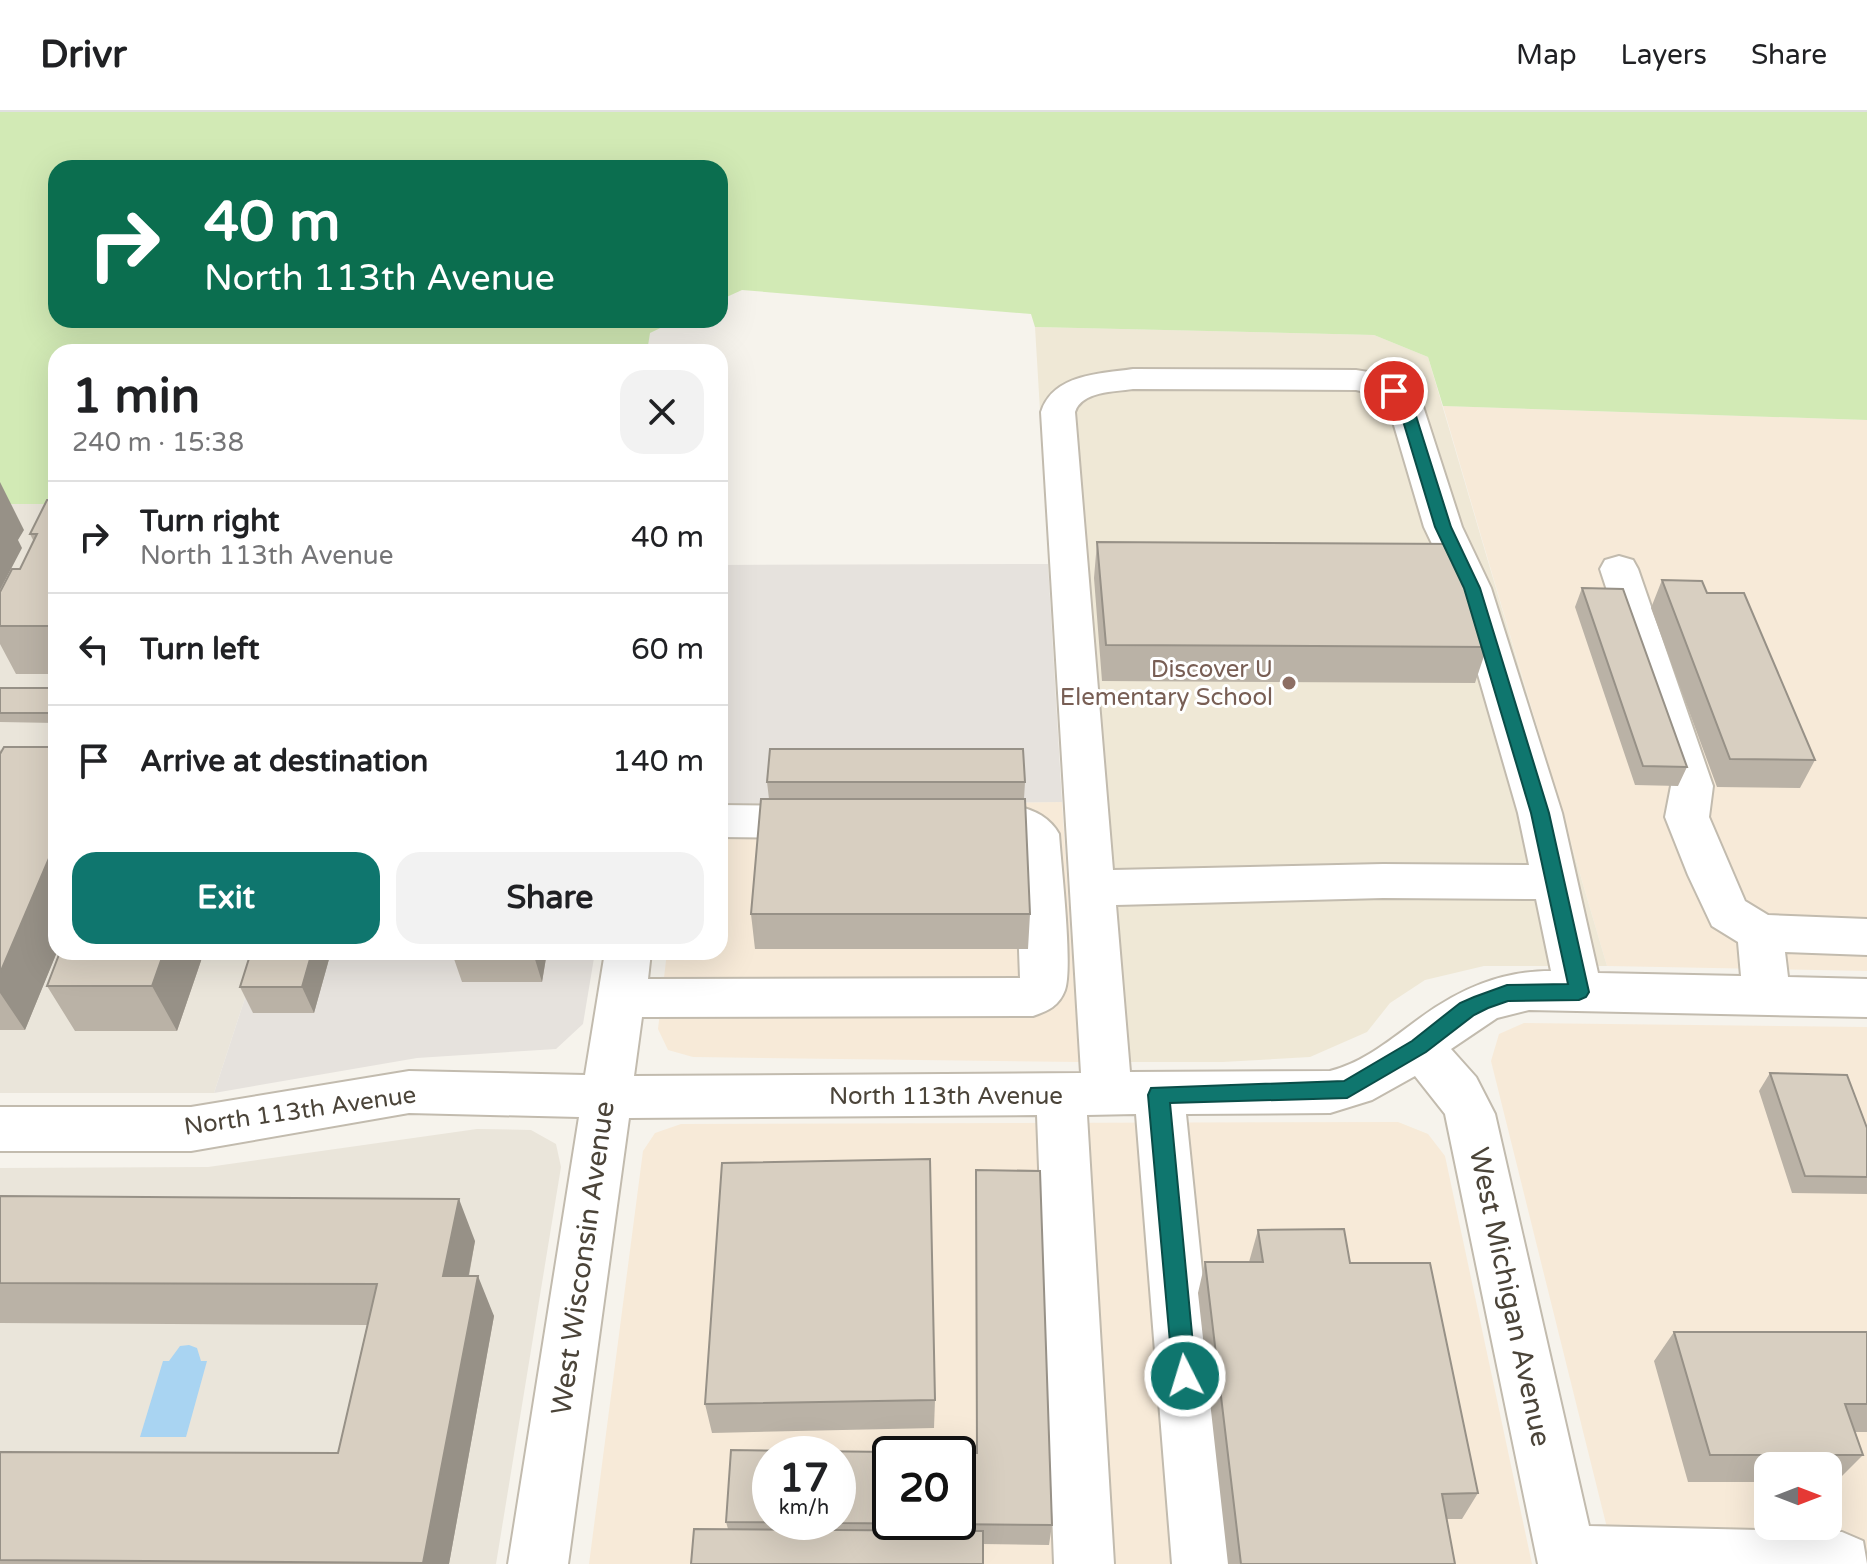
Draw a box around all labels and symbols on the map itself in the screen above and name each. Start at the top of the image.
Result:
pin [1360,357,1428,425]
place label: Discover U Elementary School [1060,655,1273,712]
marker: Discover U Elementary School [1280,674,1298,692]
street label: North 113th Avenue [182,1080,418,1142]
street label: North 113th Avenue [829,1082,1063,1111]
street label: West Wisconsin Avenue [544,1099,622,1417]
street label: West Michigan Avenue [1462,1144,1558,1450]
position arrow [1143,1334,1227,1418]
speed limit sign: 20 [872,1436,976,1540]
north arrow [1754,1452,1842,1540]

